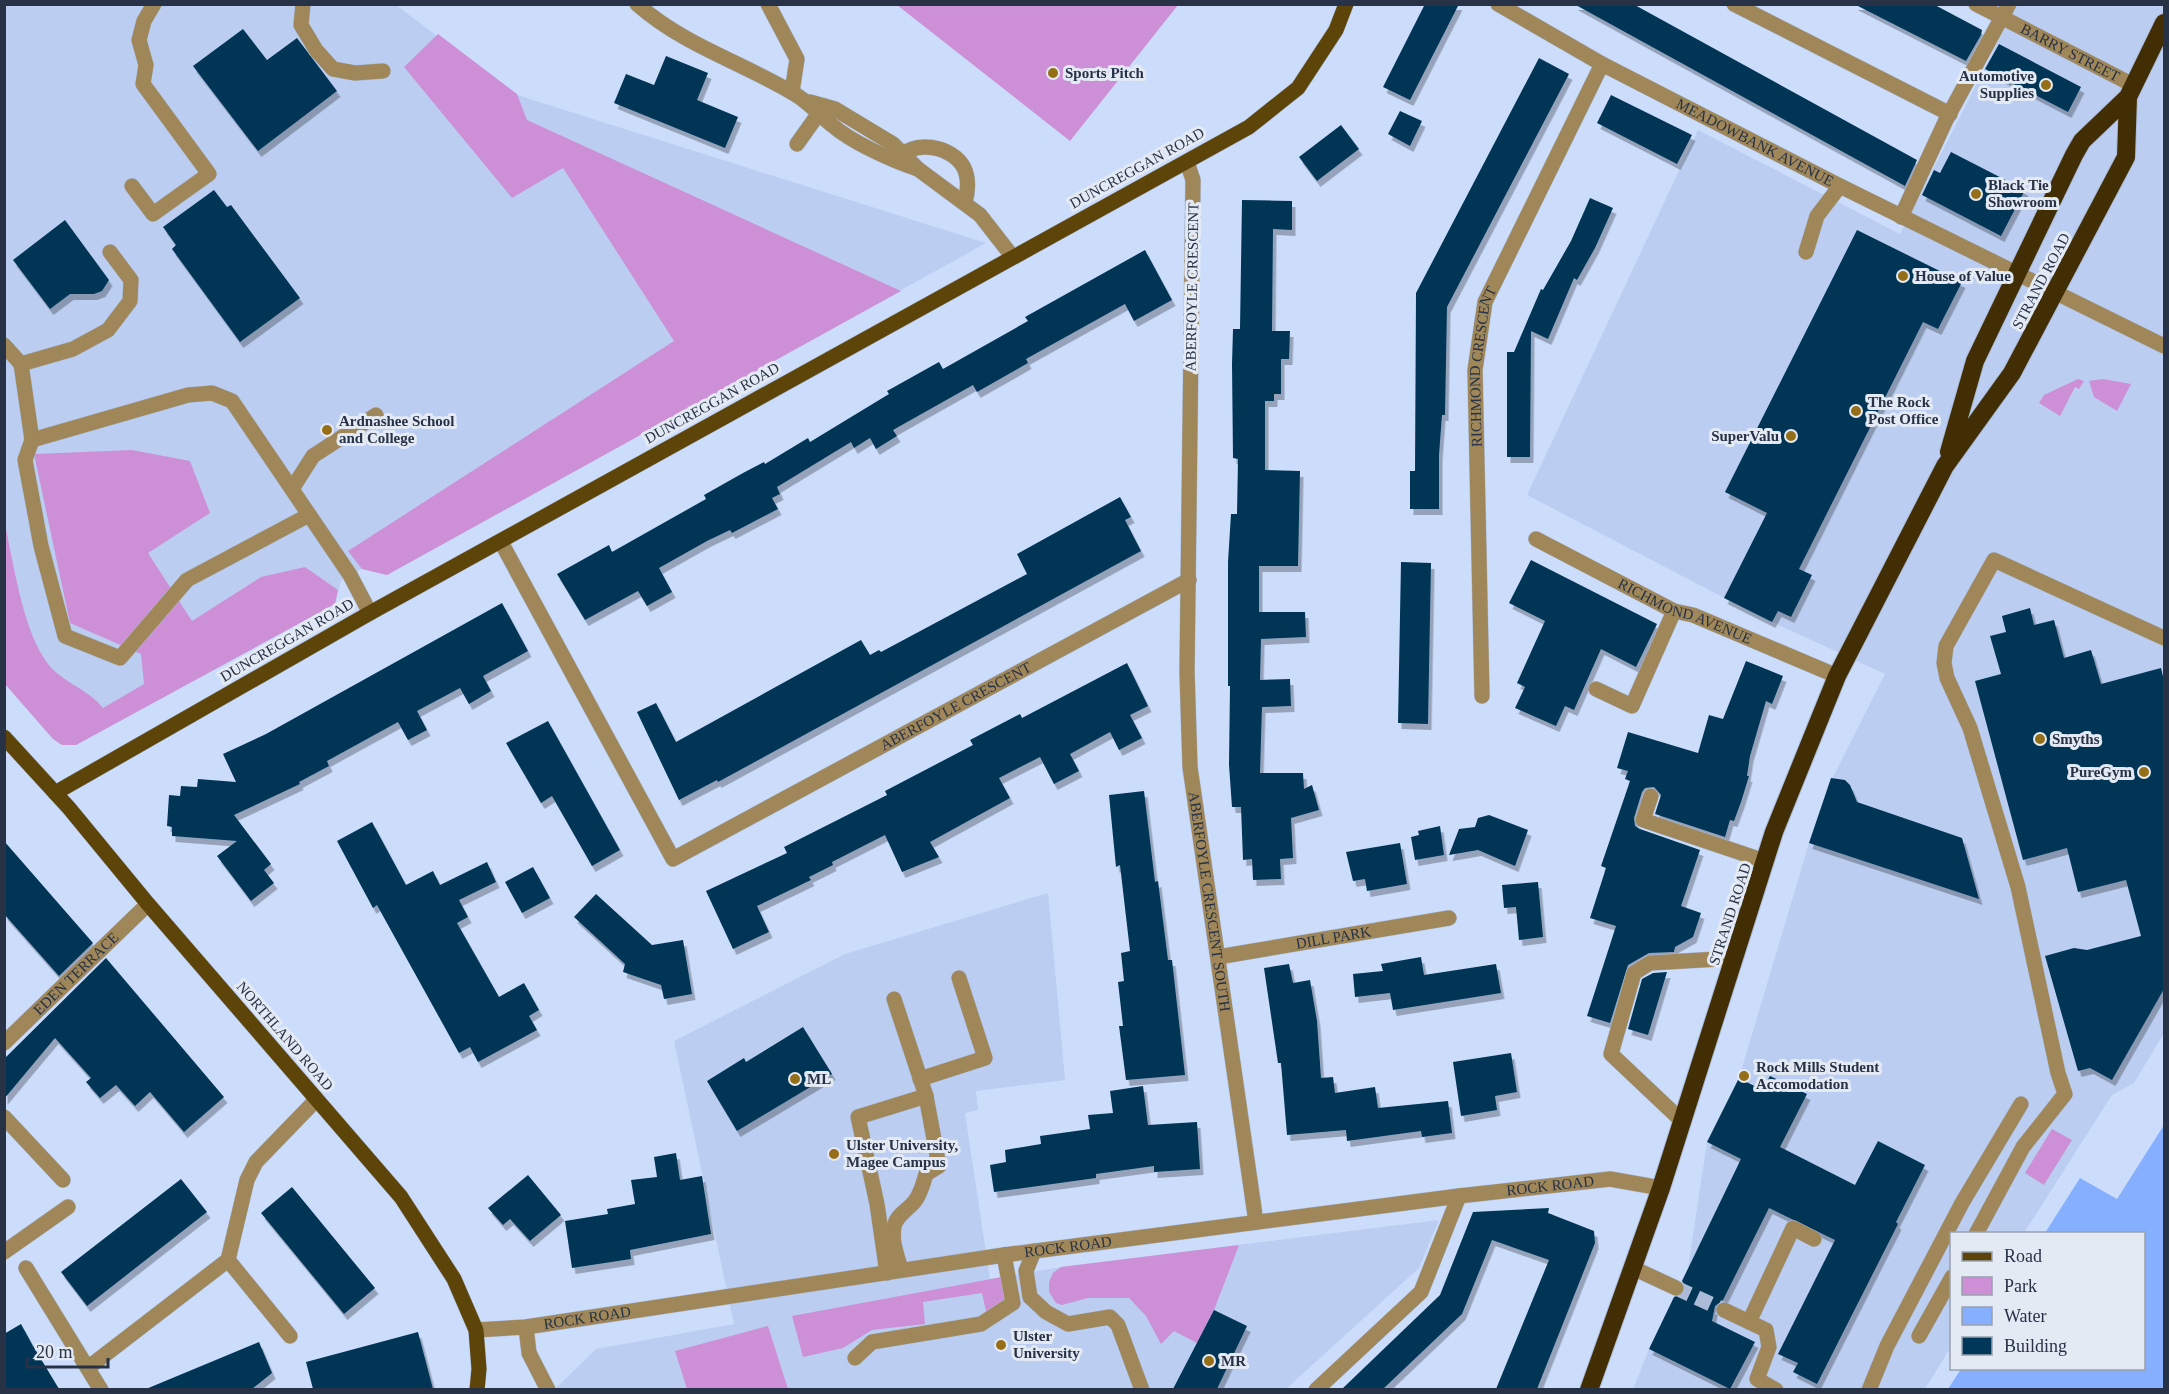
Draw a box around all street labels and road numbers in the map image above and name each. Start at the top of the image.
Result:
street label: BARRY STREET [2018,20,2122,85]
street label: MEADOWBANK AVENUE [1674,96,1836,189]
street label: DUNCREGGAN ROAD [1067,124,1207,212]
street label: ABERFOYLE CRESCENT [1183,202,1201,372]
street label: STRAND ROAD [2009,230,2073,332]
street label: RICHMOND CRESCENT [1467,284,1499,447]
street label: DUNCREGGAN ROAD [642,359,782,447]
street label: RICHMOND AVENUE [1615,575,1754,647]
street label: DUNCREGGAN ROAD [218,595,357,685]
street label: ABERFOYLE CRESCENT [878,659,1034,753]
street label: ABERFOYLE CRESCENT SOUTH [1186,790,1233,1013]
street label: STRAND ROAD [1706,861,1754,967]
street label: DILL PARK [1295,923,1372,952]
street label: EDEN TERRACE [30,929,122,1018]
street label: NORTHLAND ROAD [233,978,337,1094]
street label: ROCK ROAD [1506,1173,1595,1199]
street label: ROCK ROAD [1023,1233,1113,1260]
street label: ROCK ROAD [543,1303,632,1332]

